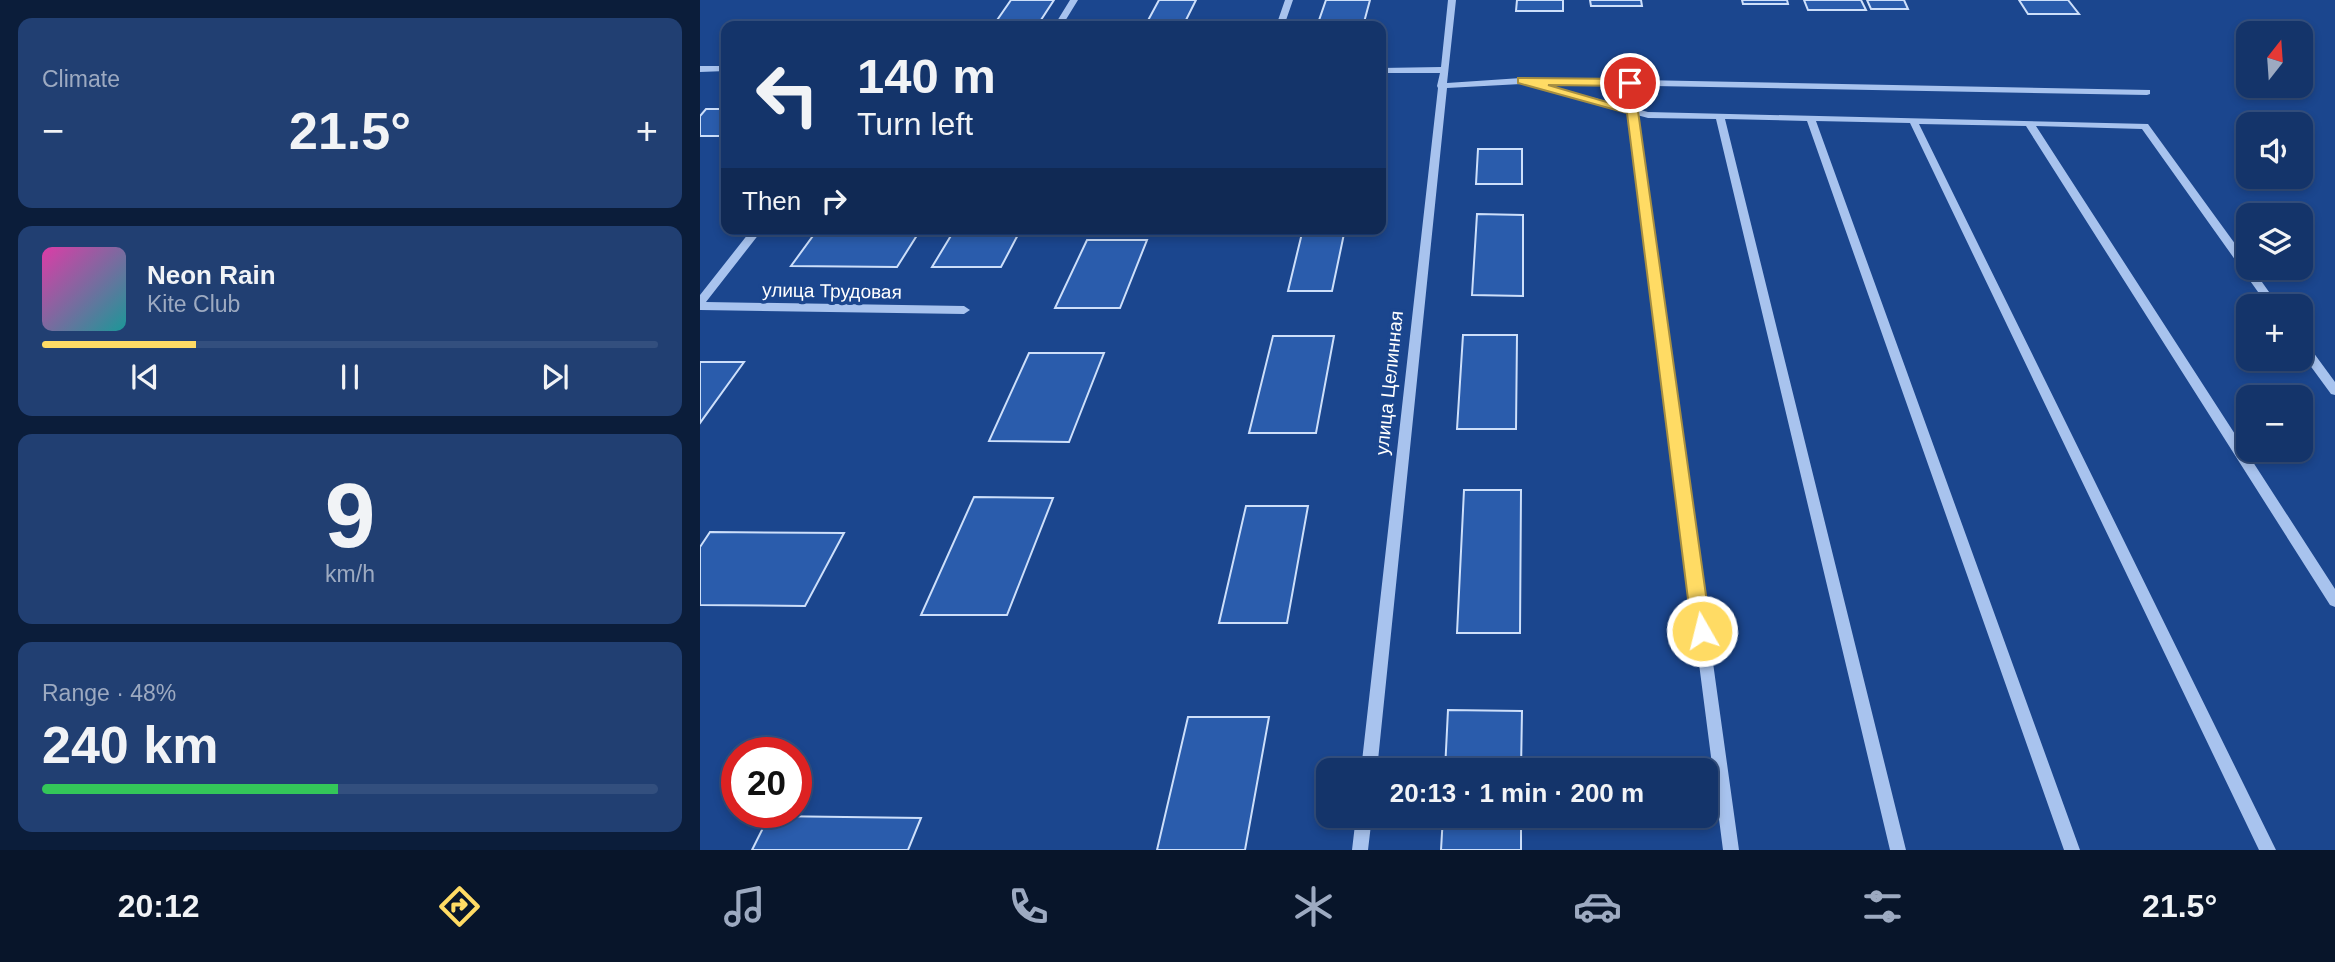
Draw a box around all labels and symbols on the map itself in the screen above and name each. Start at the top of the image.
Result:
north arrow [2236,21,2314,98]
pin [1600,53,1660,113]
street label: улица Трудовая [762,279,902,303]
street label: улица Целинная [1371,310,1407,456]
position arrow [1665,594,1739,668]
speed limit sign: 20 [721,737,812,828]

